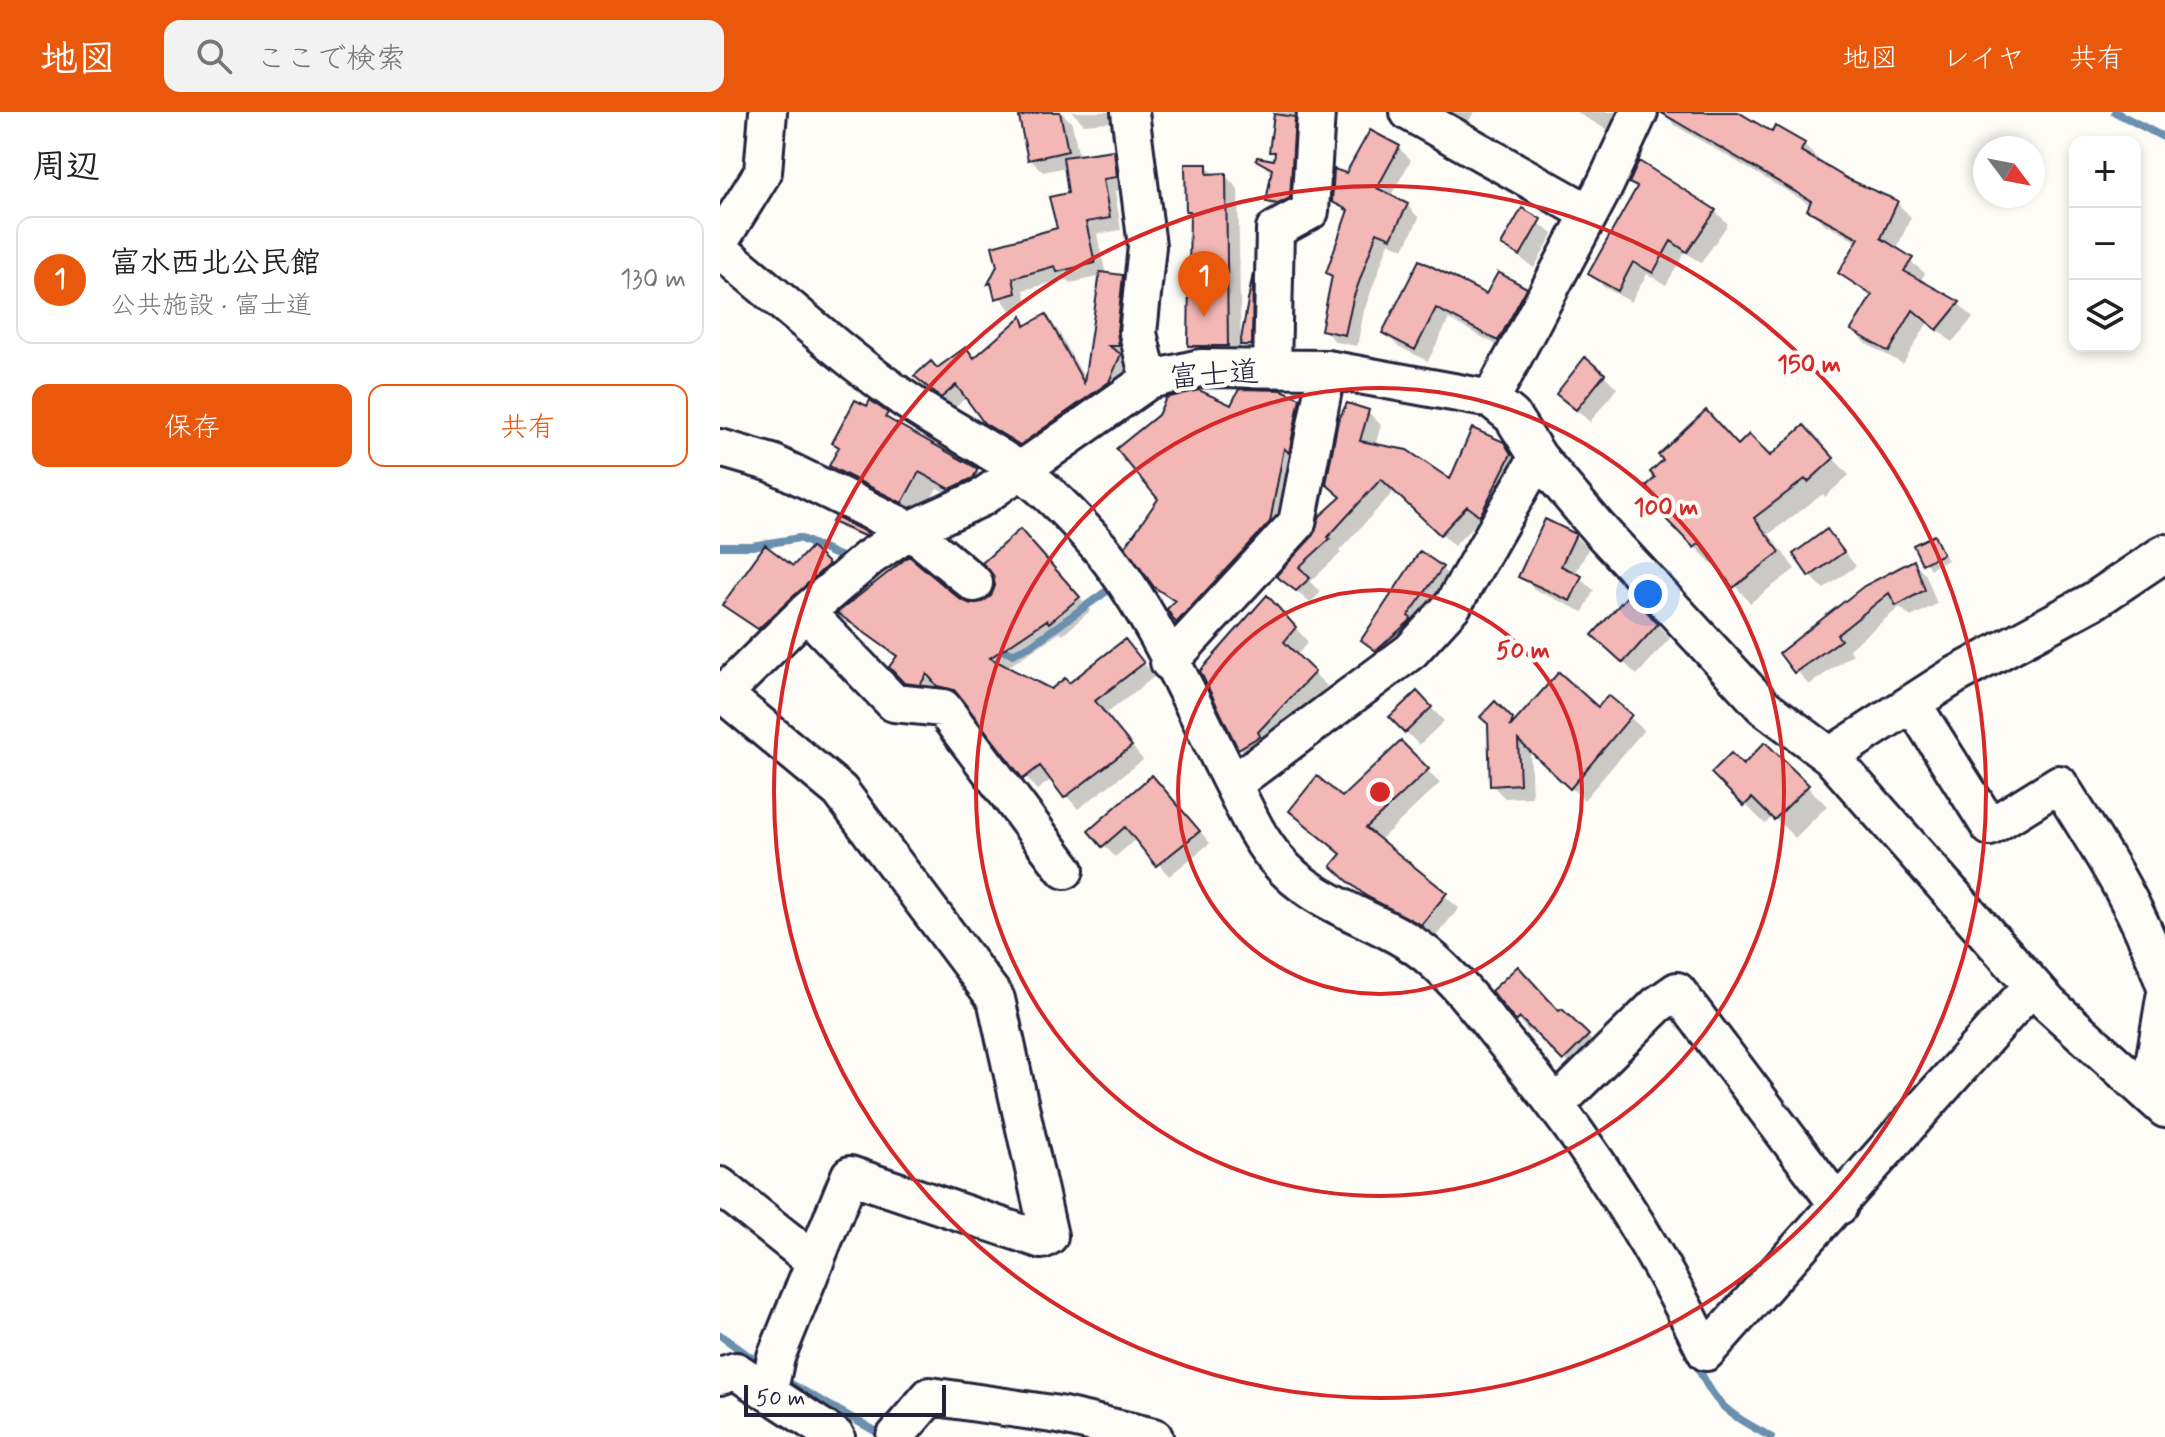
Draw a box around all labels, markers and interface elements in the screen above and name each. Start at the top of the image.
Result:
search box [164,20,724,92]
icon: search [192,34,236,78]
text: 地図 [40,36,116,85]
text: ここで検索 [256,40,406,79]
text: 地図 [1842,41,1898,78]
text: レイヤ [1942,41,2025,78]
text: 共有 [2069,41,2125,78]
north arrow [1973,136,2045,208]
map controls [2069,136,2141,352]
button: + [2069,136,2141,208]
text: 周辺 [32,145,100,190]
button: − [2069,208,2141,280]
text: 富水西北公民館 [110,244,320,283]
pin: 1 [1178,251,1230,317]
text: 1 [54,263,66,297]
text: 130 m [620,263,686,297]
button: layers [2069,280,2141,352]
text: 公共施設 · 富士道 [110,289,312,323]
text: 150 m [1777,350,1841,381]
street label: 富士道 [1168,353,1260,398]
button: 保存 [32,384,352,467]
button: 共有 [368,384,688,467]
text: 100 m [1634,493,1698,524]
your location [1628,574,1668,614]
text: 50 m [1496,636,1550,667]
centre of rings [1366,778,1394,806]
scale bar [744,1381,946,1417]
text: 50 m [756,1385,805,1413]

